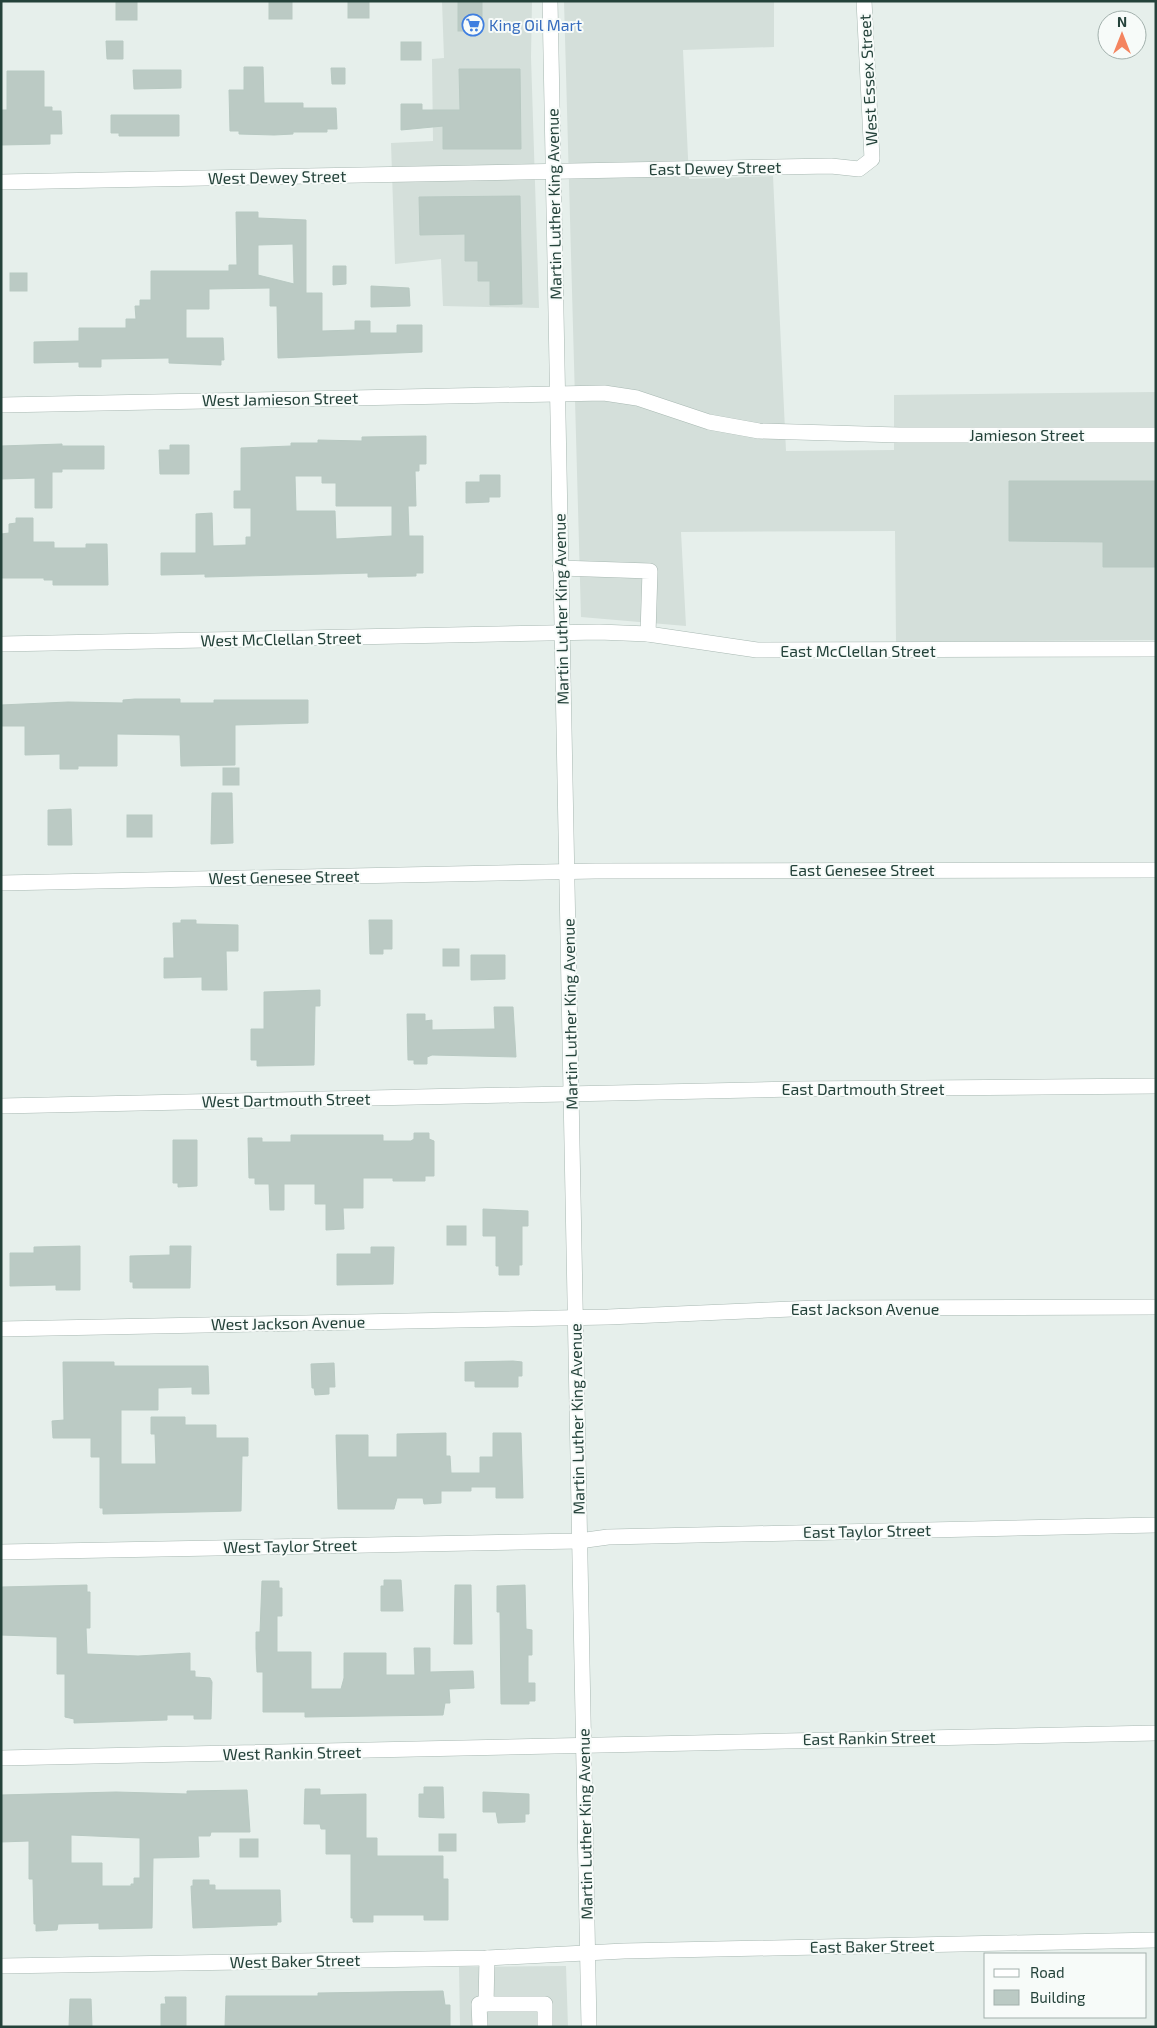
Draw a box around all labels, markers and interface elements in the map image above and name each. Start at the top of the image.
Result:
north arrow [1097,10,1147,60]
supermarket icon: King Oil Mart [461,13,485,37]
text: N [1117,13,1127,30]
street label: West Essex Street [855,14,880,146]
place label: King Oil Mart [489,15,582,34]
street label: Martin Luther King Avenue [542,108,565,300]
street label: East Dewey Street [649,157,781,178]
street label: West Dewey Street [208,166,346,187]
street label: West Jamieson Street [202,388,358,409]
street label: Jamieson Street [969,425,1085,444]
street label: Martin Luther King Avenue [549,513,572,705]
street label: West McClellan Street [200,628,362,649]
street label: East McClellan Street [780,641,936,660]
street label: East Genesee Street [789,860,935,879]
street label: West Genesee Street [208,866,360,887]
street label: Martin Luther King Avenue [558,918,581,1110]
street label: East Dartmouth Street [781,1079,945,1098]
street label: West Dartmouth Street [201,1089,371,1110]
street label: East Jackson Avenue [791,1299,939,1318]
street label: West Jackson Avenue [211,1312,365,1333]
street label: Martin Luther King Avenue [565,1323,588,1515]
street label: East Taylor Street [803,1520,931,1541]
street label: West Taylor Street [223,1535,357,1556]
street label: East Rankin Street [802,1727,936,1748]
street label: Martin Luther King Avenue [573,1728,596,1920]
street label: West Rankin Street [222,1742,361,1763]
street label: East Baker Street [809,1935,935,1956]
street label: West Baker Street [230,1950,360,1971]
legend [984,1953,1147,2018]
text: Road [1030,1963,1065,1981]
text: Building [1030,1988,1086,2006]

